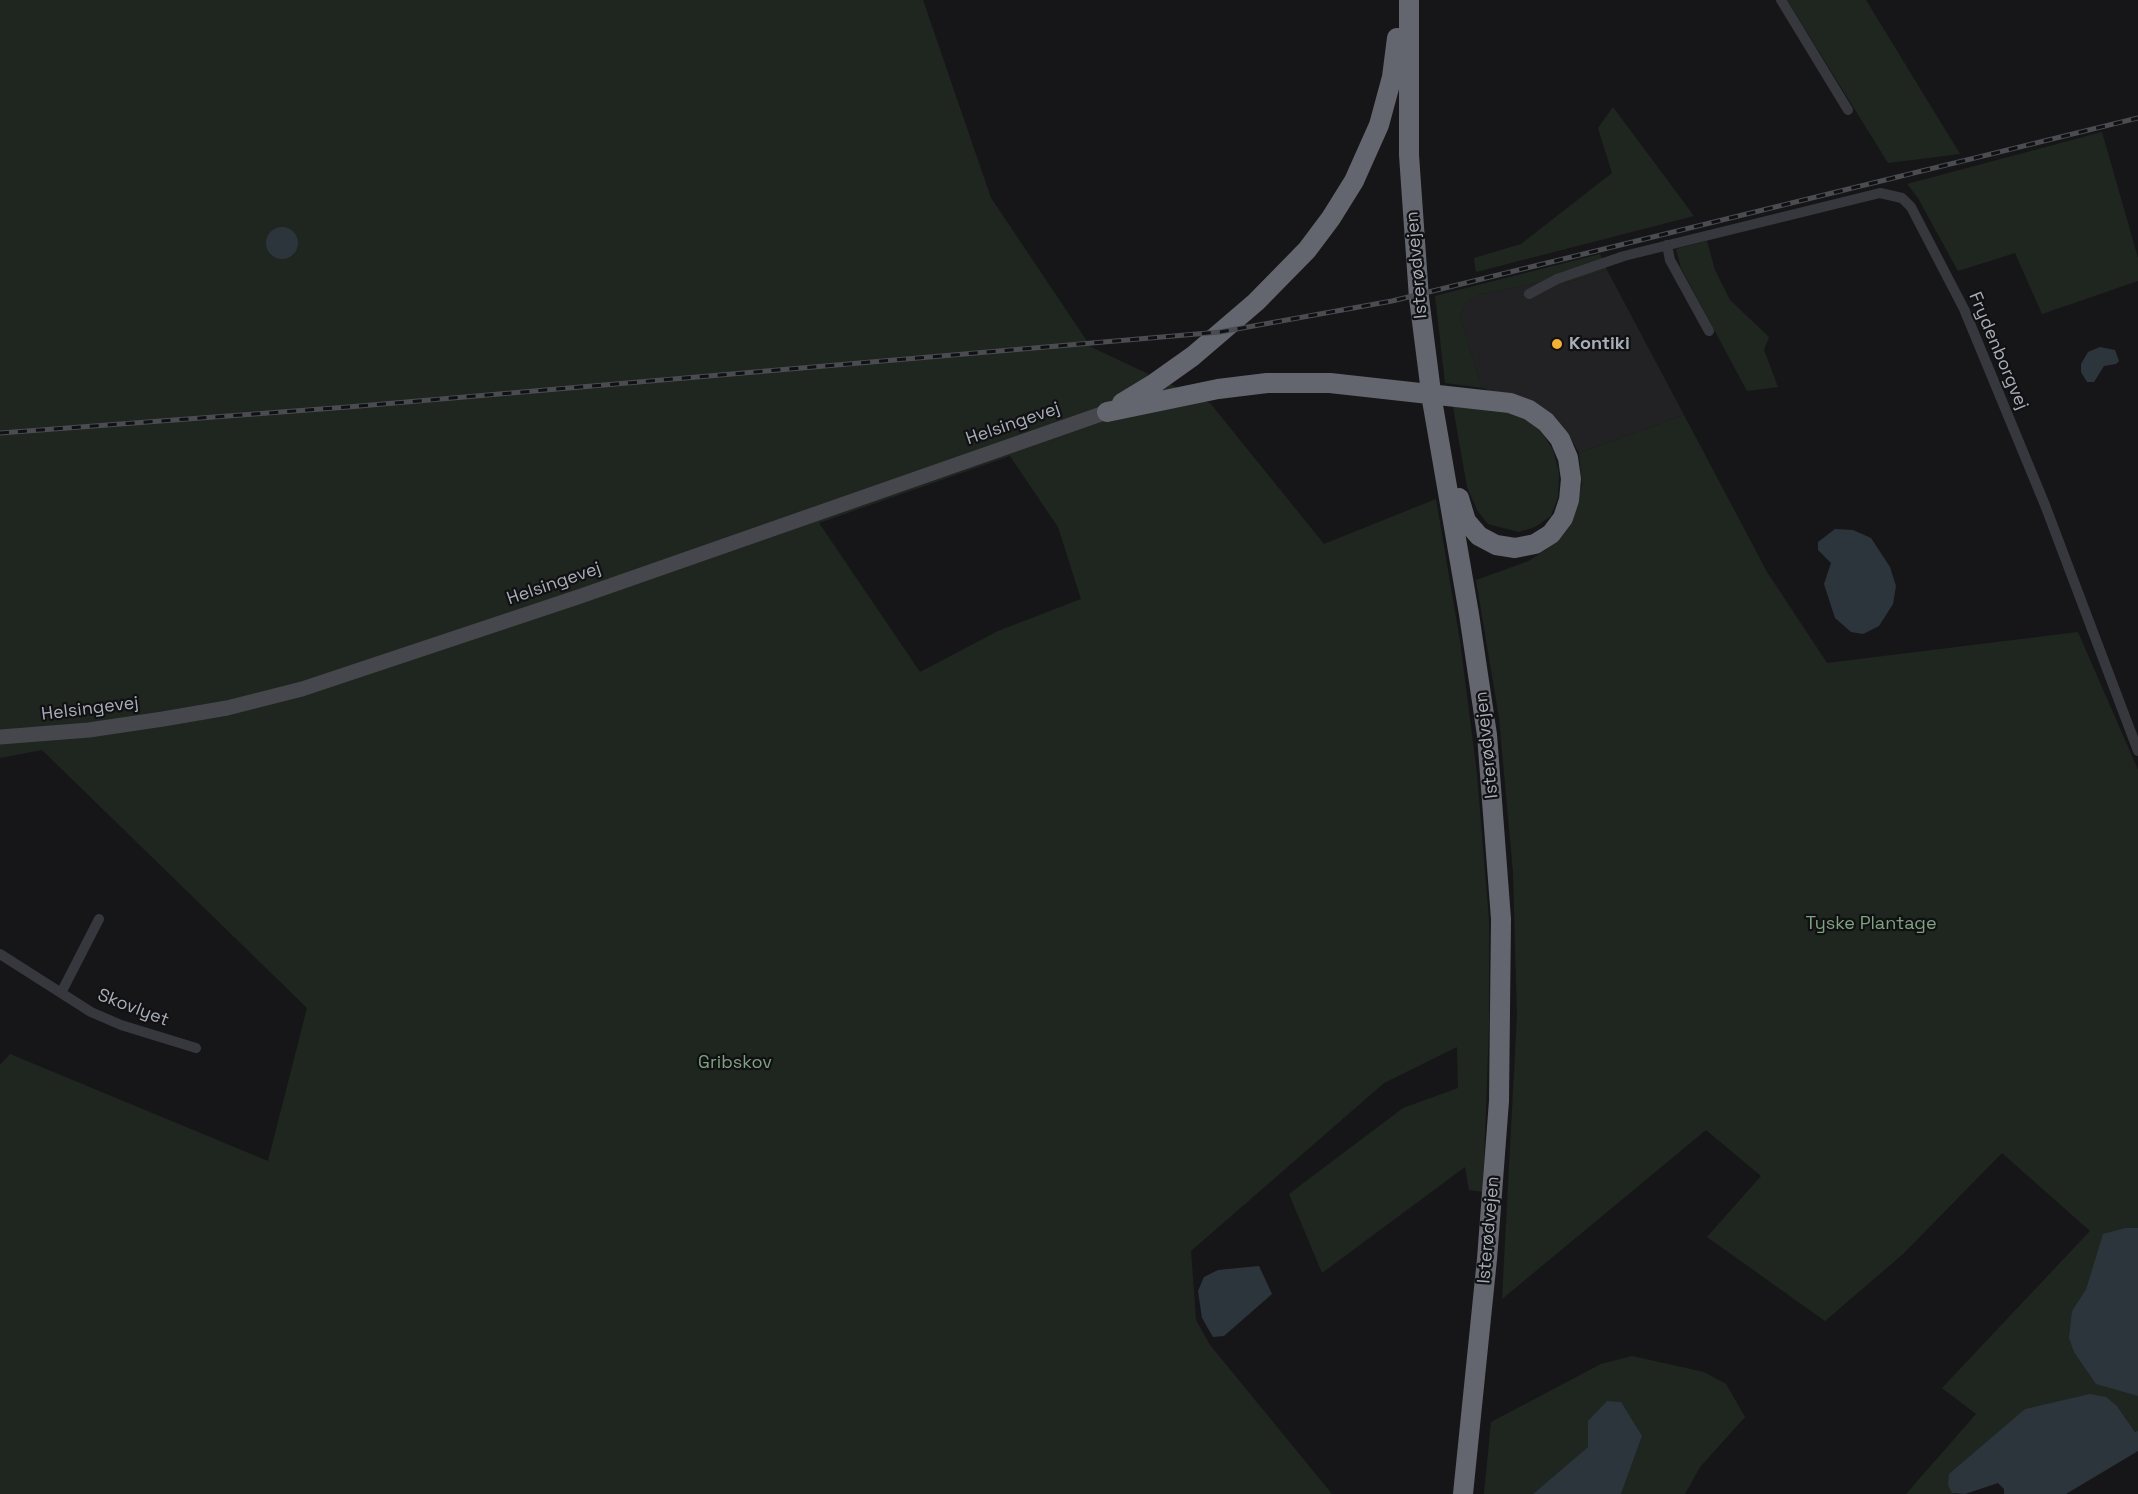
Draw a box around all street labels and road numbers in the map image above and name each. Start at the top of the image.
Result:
street label: Isterødvejen [1402,210,1432,320]
street label: Frydenborgvej [1963,289,2033,413]
street label: Helsingevej [963,398,1063,450]
street label: Helsingevej [504,558,604,610]
street label: Isterødvejen [1471,690,1503,800]
street label: Helsingevej [40,692,140,726]
street label: Skovlyet [94,985,172,1031]
street label: Isterødvejen [1474,1175,1504,1285]

